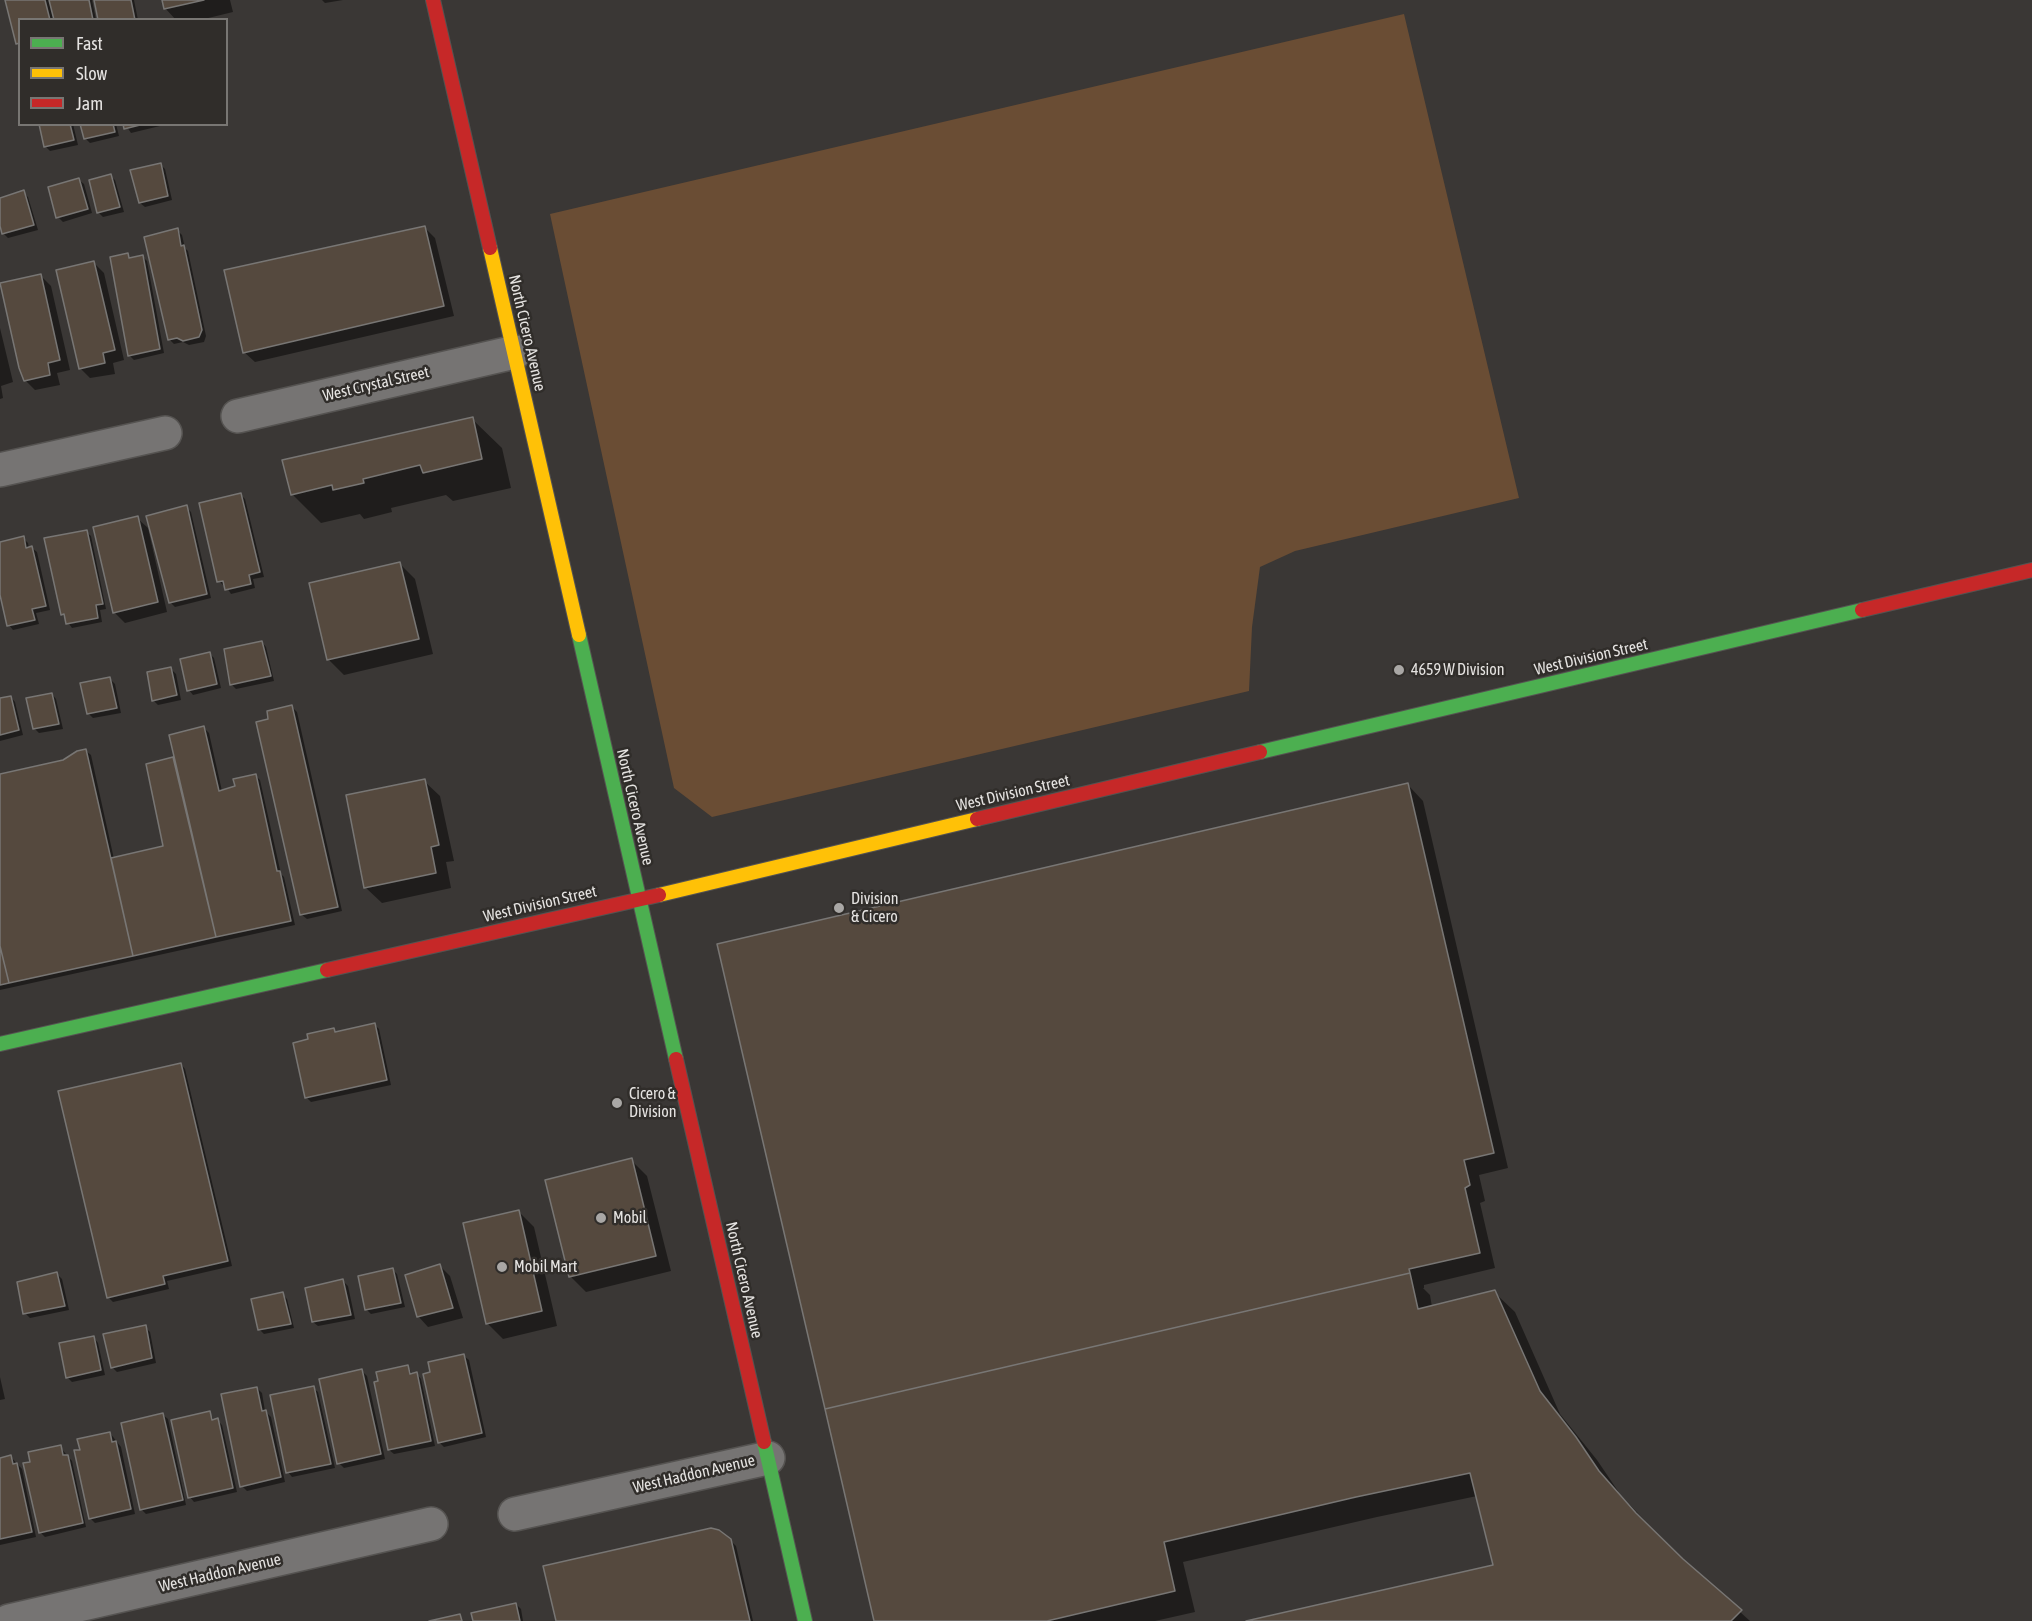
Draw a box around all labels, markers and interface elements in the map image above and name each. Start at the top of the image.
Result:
legend [18,18,228,126]
text: Fast [76,33,103,54]
text: Slow [76,63,107,84]
text: Jam [76,93,103,114]
street label: North Cicero Avenue [504,273,550,393]
street label: West Crystal Street [321,362,431,406]
street label: West Division Street [1532,635,1650,679]
place label: 4659 W Division [1411,660,1505,680]
marker: 4659 W Division [1392,663,1406,677]
street label: North Cicero Avenue [612,747,658,867]
street label: West Division Street [954,771,1072,815]
street label: West Division Street [481,882,599,926]
place label: Division & Cicero [851,889,899,927]
marker: Division & Cicero [832,901,846,915]
place label: Cicero & Division [629,1084,677,1122]
marker: Cicero & Division [610,1096,624,1110]
place label: Mobil [613,1208,647,1228]
marker: Mobil [594,1211,608,1225]
street label: North Cicero Avenue [721,1220,767,1340]
place label: Mobil Mart [514,1257,577,1277]
marker: Mobil Mart [495,1260,509,1274]
street label: West Haddon Avenue [631,1451,757,1497]
street label: West Haddon Avenue [157,1550,283,1596]

